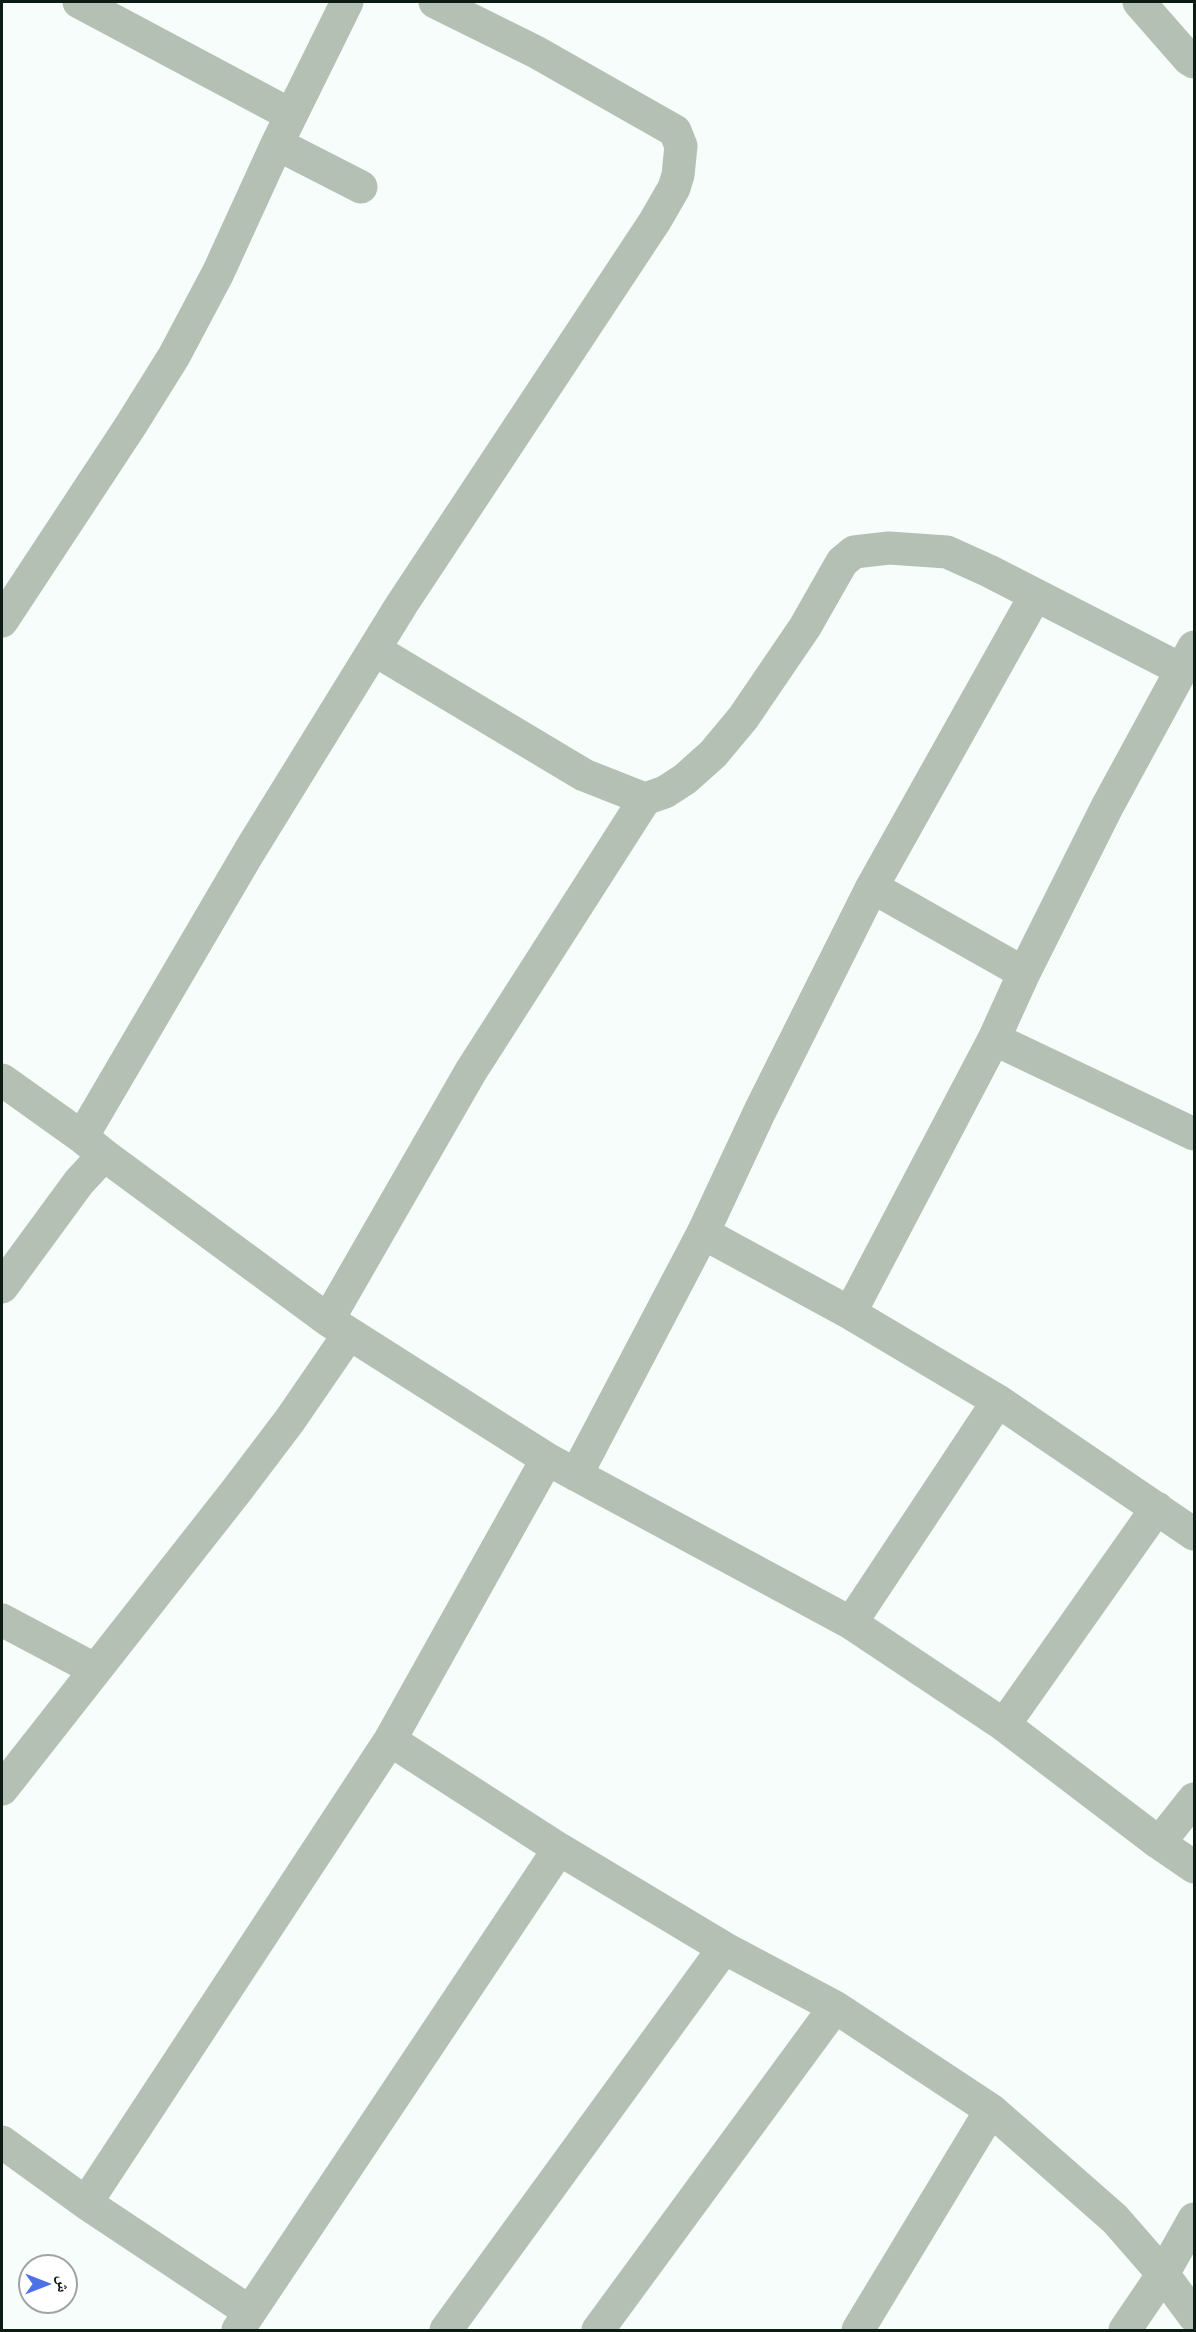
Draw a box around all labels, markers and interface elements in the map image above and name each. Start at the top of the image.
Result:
north arrow [18,2254,78,2314]
text: ش [55,2276,74,2292]

